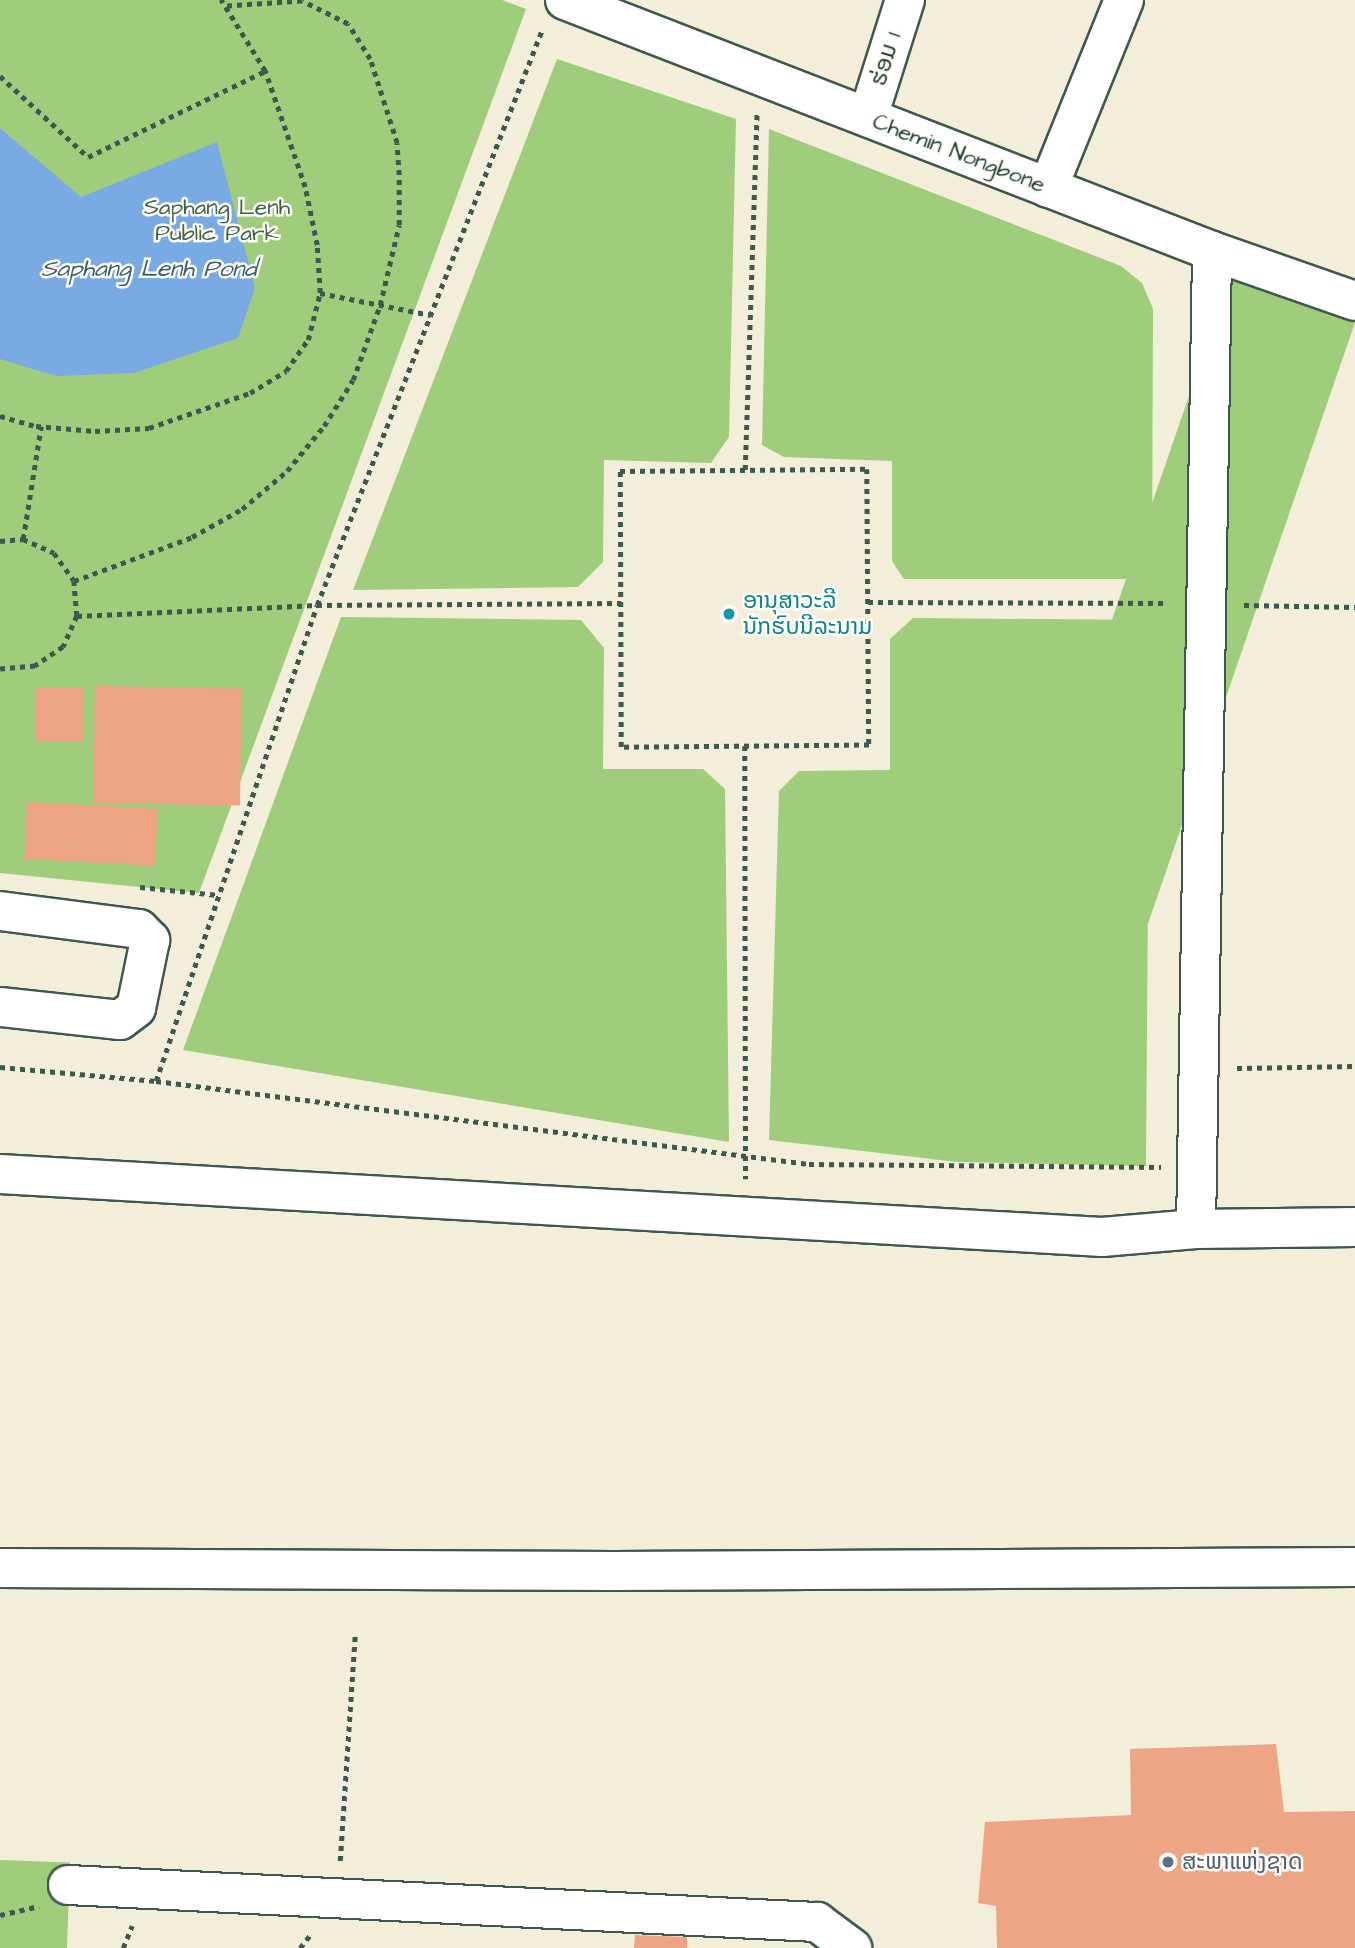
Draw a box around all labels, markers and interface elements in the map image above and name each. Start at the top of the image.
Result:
street label: ຮ່ອມ 1 [865,29,907,89]
street label: Chemin Nongbone [869,107,1049,199]
park label: Saphang Lenh Public Park [144,193,290,247]
water label: Saphang Lenh Pond [41,256,257,284]
place label: ອານຸສາວະລີ ນັກຮົບນີລະນາມ [743,587,872,641]
marker: ອານຸສາວະລີ ນັກຮົບນີລະນາມ [721,606,737,622]
place label: ສະພາແຫ່ງຊາດ [1182,1848,1303,1876]
marker: ສະພາແຫ່ງຊາດ [1160,1854,1176,1870]

